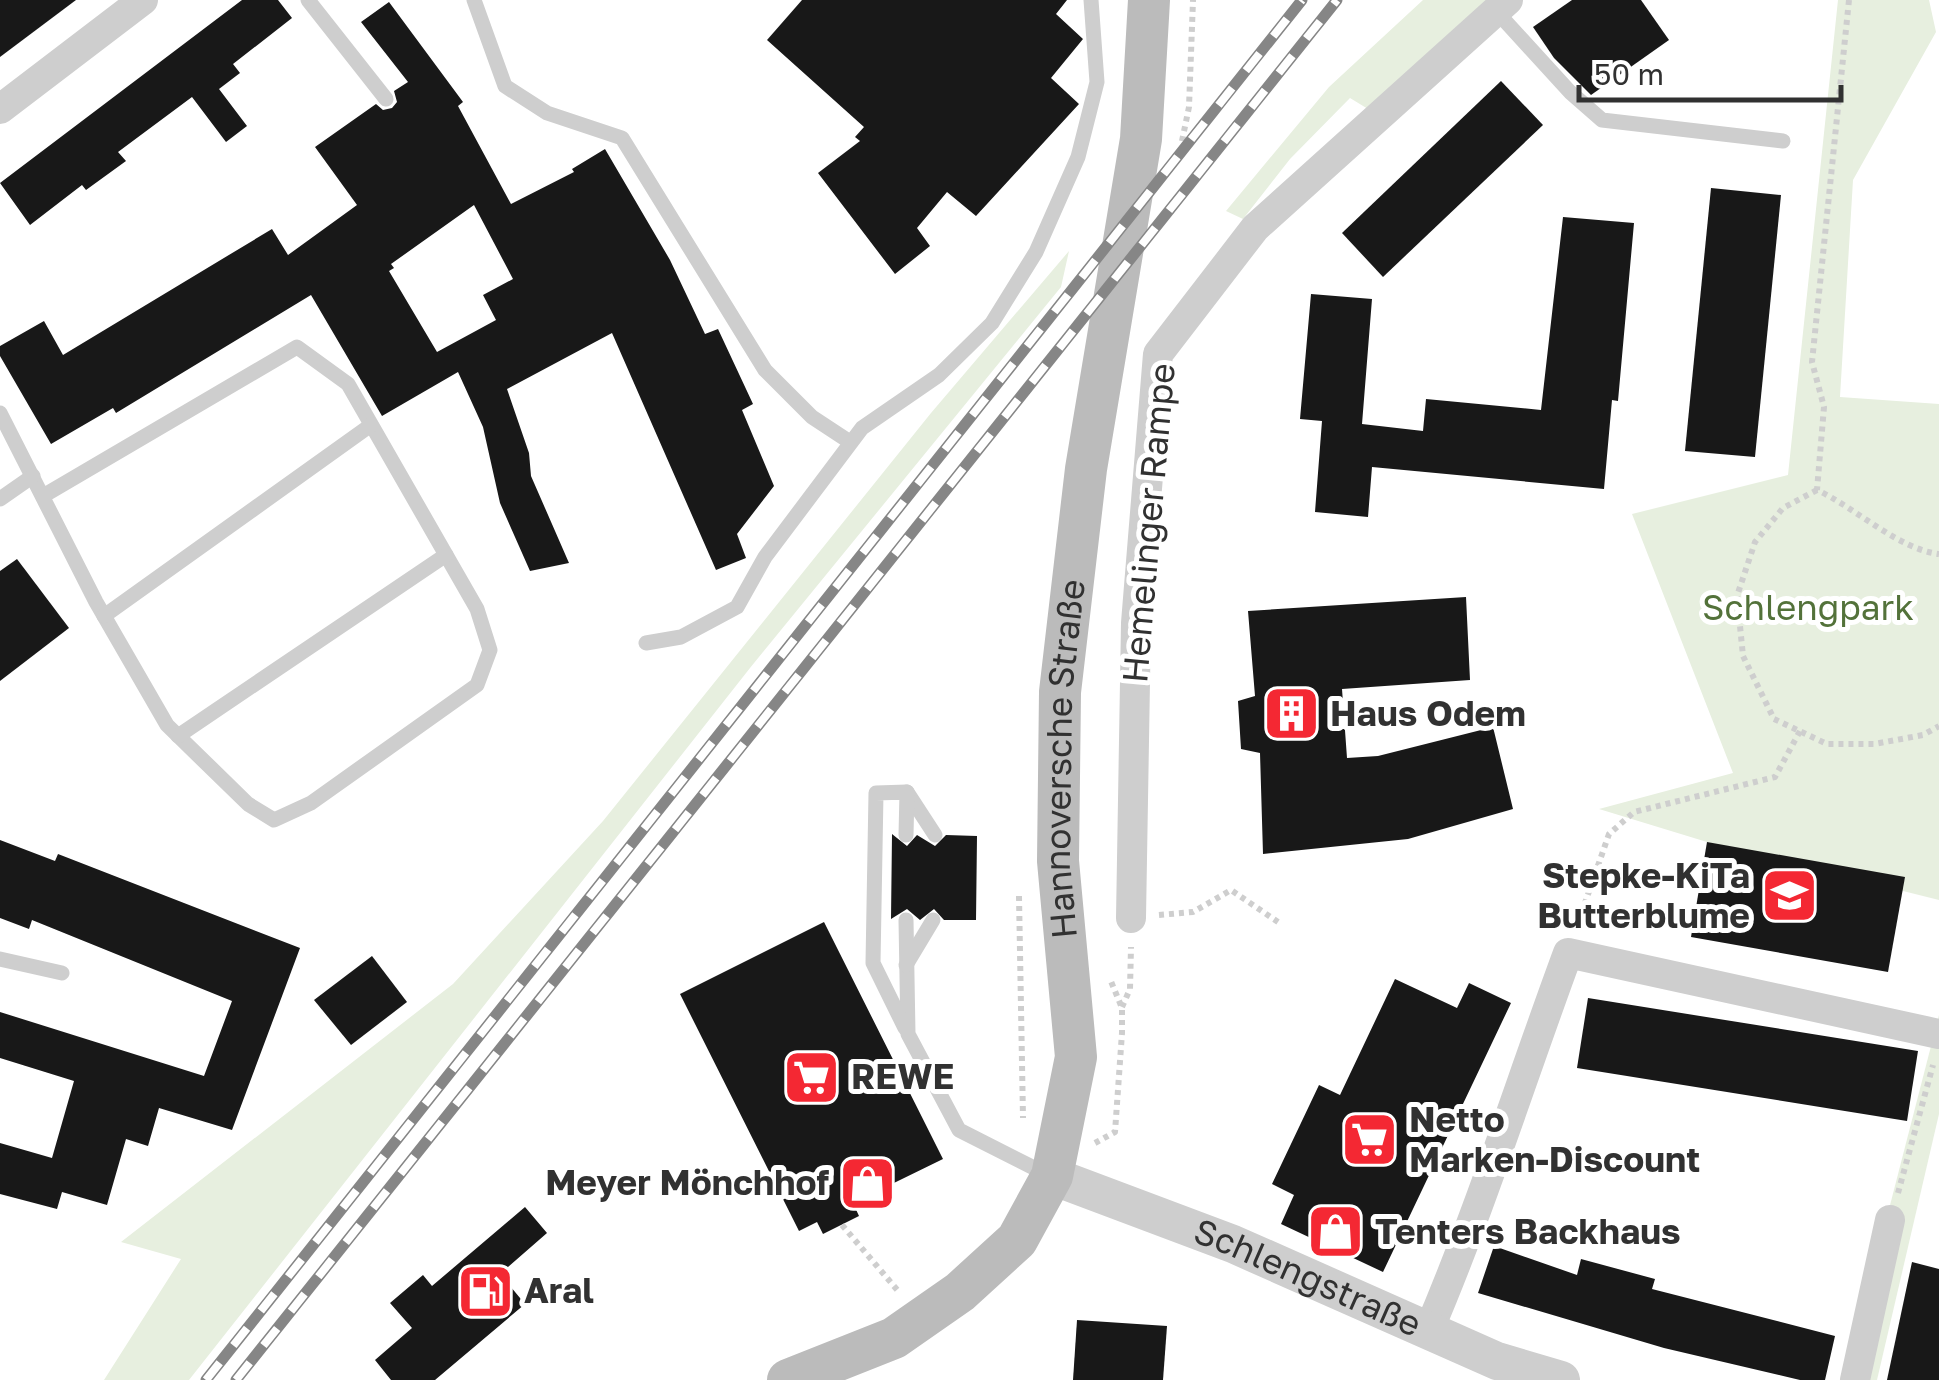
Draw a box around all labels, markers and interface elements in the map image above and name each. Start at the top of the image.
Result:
scale bar [1579,40,1842,102]
text: 50 m [1594,56,1664,92]
street label: Hemelinger Rampe [1113,361,1183,684]
street label: Hannoversche Straße [1036,577,1093,941]
park label: Schlengpark [1702,586,1914,628]
building icon: Haus Odem [1261,684,1321,744]
place label: Haus Odem [1330,692,1526,734]
place label: Stepke-KiTa Butterblume [1537,854,1750,936]
school or university icon: Stepke-KiTa Butterblume [1759,866,1819,926]
supermarket icon: REWE [782,1047,842,1107]
place label: REWE [851,1055,954,1097]
place label: Netto Marken-Discount [1409,1098,1700,1180]
supermarket icon: Netto Marken-Discount [1340,1110,1400,1170]
shop icon: Meyer Mönchhof [838,1153,898,1213]
place label: Meyer Mönchhof [545,1161,829,1203]
shop icon: Tenters Backhaus [1306,1202,1366,1262]
street label: Schlengstraße [1188,1209,1428,1345]
place label: Tenters Backhaus [1375,1210,1681,1252]
fuel station icon: Aral [455,1261,515,1321]
place label: Aral [524,1269,594,1311]

